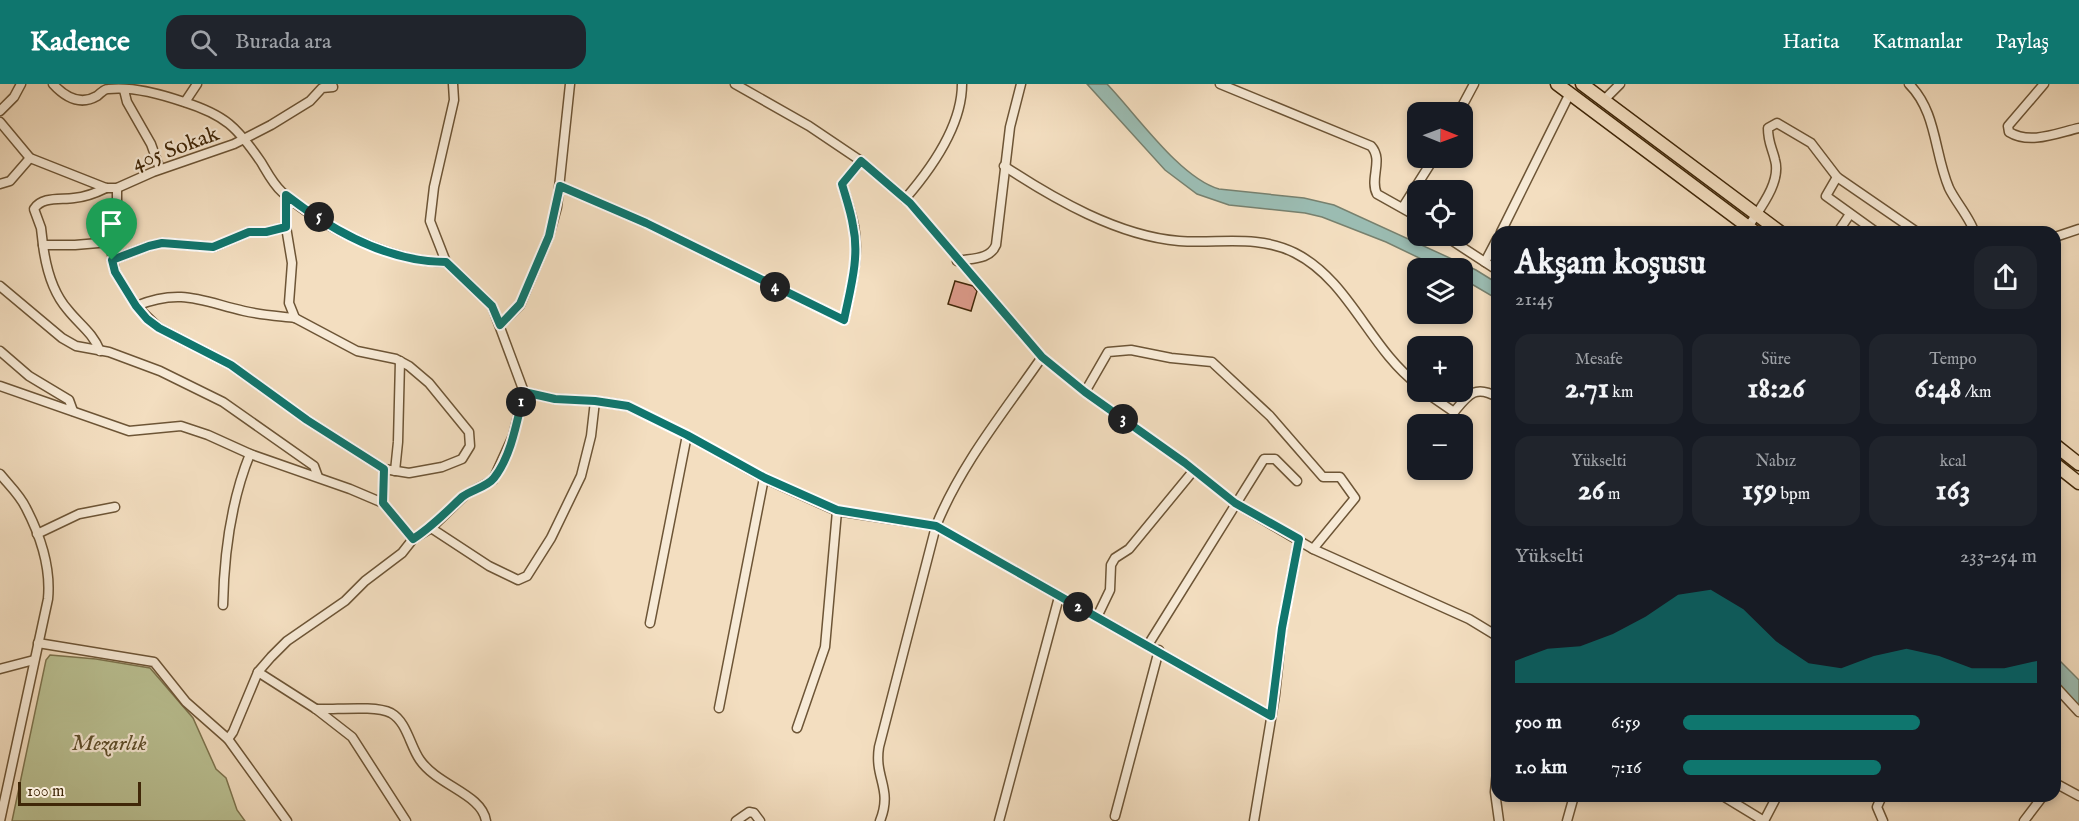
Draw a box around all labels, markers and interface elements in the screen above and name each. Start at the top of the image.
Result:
search box [166,15,586,69]
text: Kadence [30,25,130,60]
icon: search [187,26,220,59]
text: Burada ara [235,28,332,56]
text: Harita [1783,29,1839,56]
text: Katmanlar [1872,29,1963,56]
text: Paylaş [1996,29,2049,56]
north arrow [1407,102,1473,168]
map controls [1407,102,1473,480]
street label: 405 Sokak [128,120,223,178]
button: locate [1407,180,1473,246]
pin [86,198,137,260]
pin: 5 [304,202,334,232]
icon: arrive [95,207,128,240]
text: 5 [316,207,322,227]
text: Akşam koşusu [1515,243,1706,285]
button: share [1974,246,2037,309]
button: layers [1407,258,1473,324]
pin: 4 [760,272,790,302]
text: 4 [771,277,779,297]
text: 21:45 [1515,287,1554,312]
button: + [1407,336,1473,402]
text: Mesafe [1575,350,1623,370]
text: Süre [1761,350,1791,370]
text: Tempo [1929,350,1977,370]
text: 2.71 [1565,370,1609,408]
text: 18:26 [1747,370,1805,408]
text: 6:48 [1915,370,1962,408]
text: km [1609,383,1633,403]
text: /km [1962,383,1991,403]
pin: 1 [506,387,536,417]
text: 1 [518,392,524,412]
pin: 3 [1108,404,1138,434]
text: 3 [1120,409,1126,429]
button: − [1407,414,1473,480]
text: Yükselti [1572,452,1626,472]
text: Nabız [1756,452,1796,472]
text: kcal [1940,452,1966,472]
text: 26 [1578,472,1604,510]
text: 159 [1742,472,1777,510]
text: 163 [1935,472,1971,510]
text: m [1604,485,1620,505]
text: bpm [1777,485,1810,505]
text: Yükselti [1515,544,1584,569]
text: 233–254 m [1960,544,2037,569]
pin: 2 [1063,592,1093,622]
text: 2 [1074,597,1082,617]
text: 500 m [1515,710,1562,735]
text: 6:59 [1611,710,1641,735]
park label: Mezarlık [71,730,147,758]
text: 1.0 km [1515,755,1567,780]
text: 7:16 [1611,755,1642,780]
scale bar [18,779,141,806]
text: 100 m [27,782,64,802]

